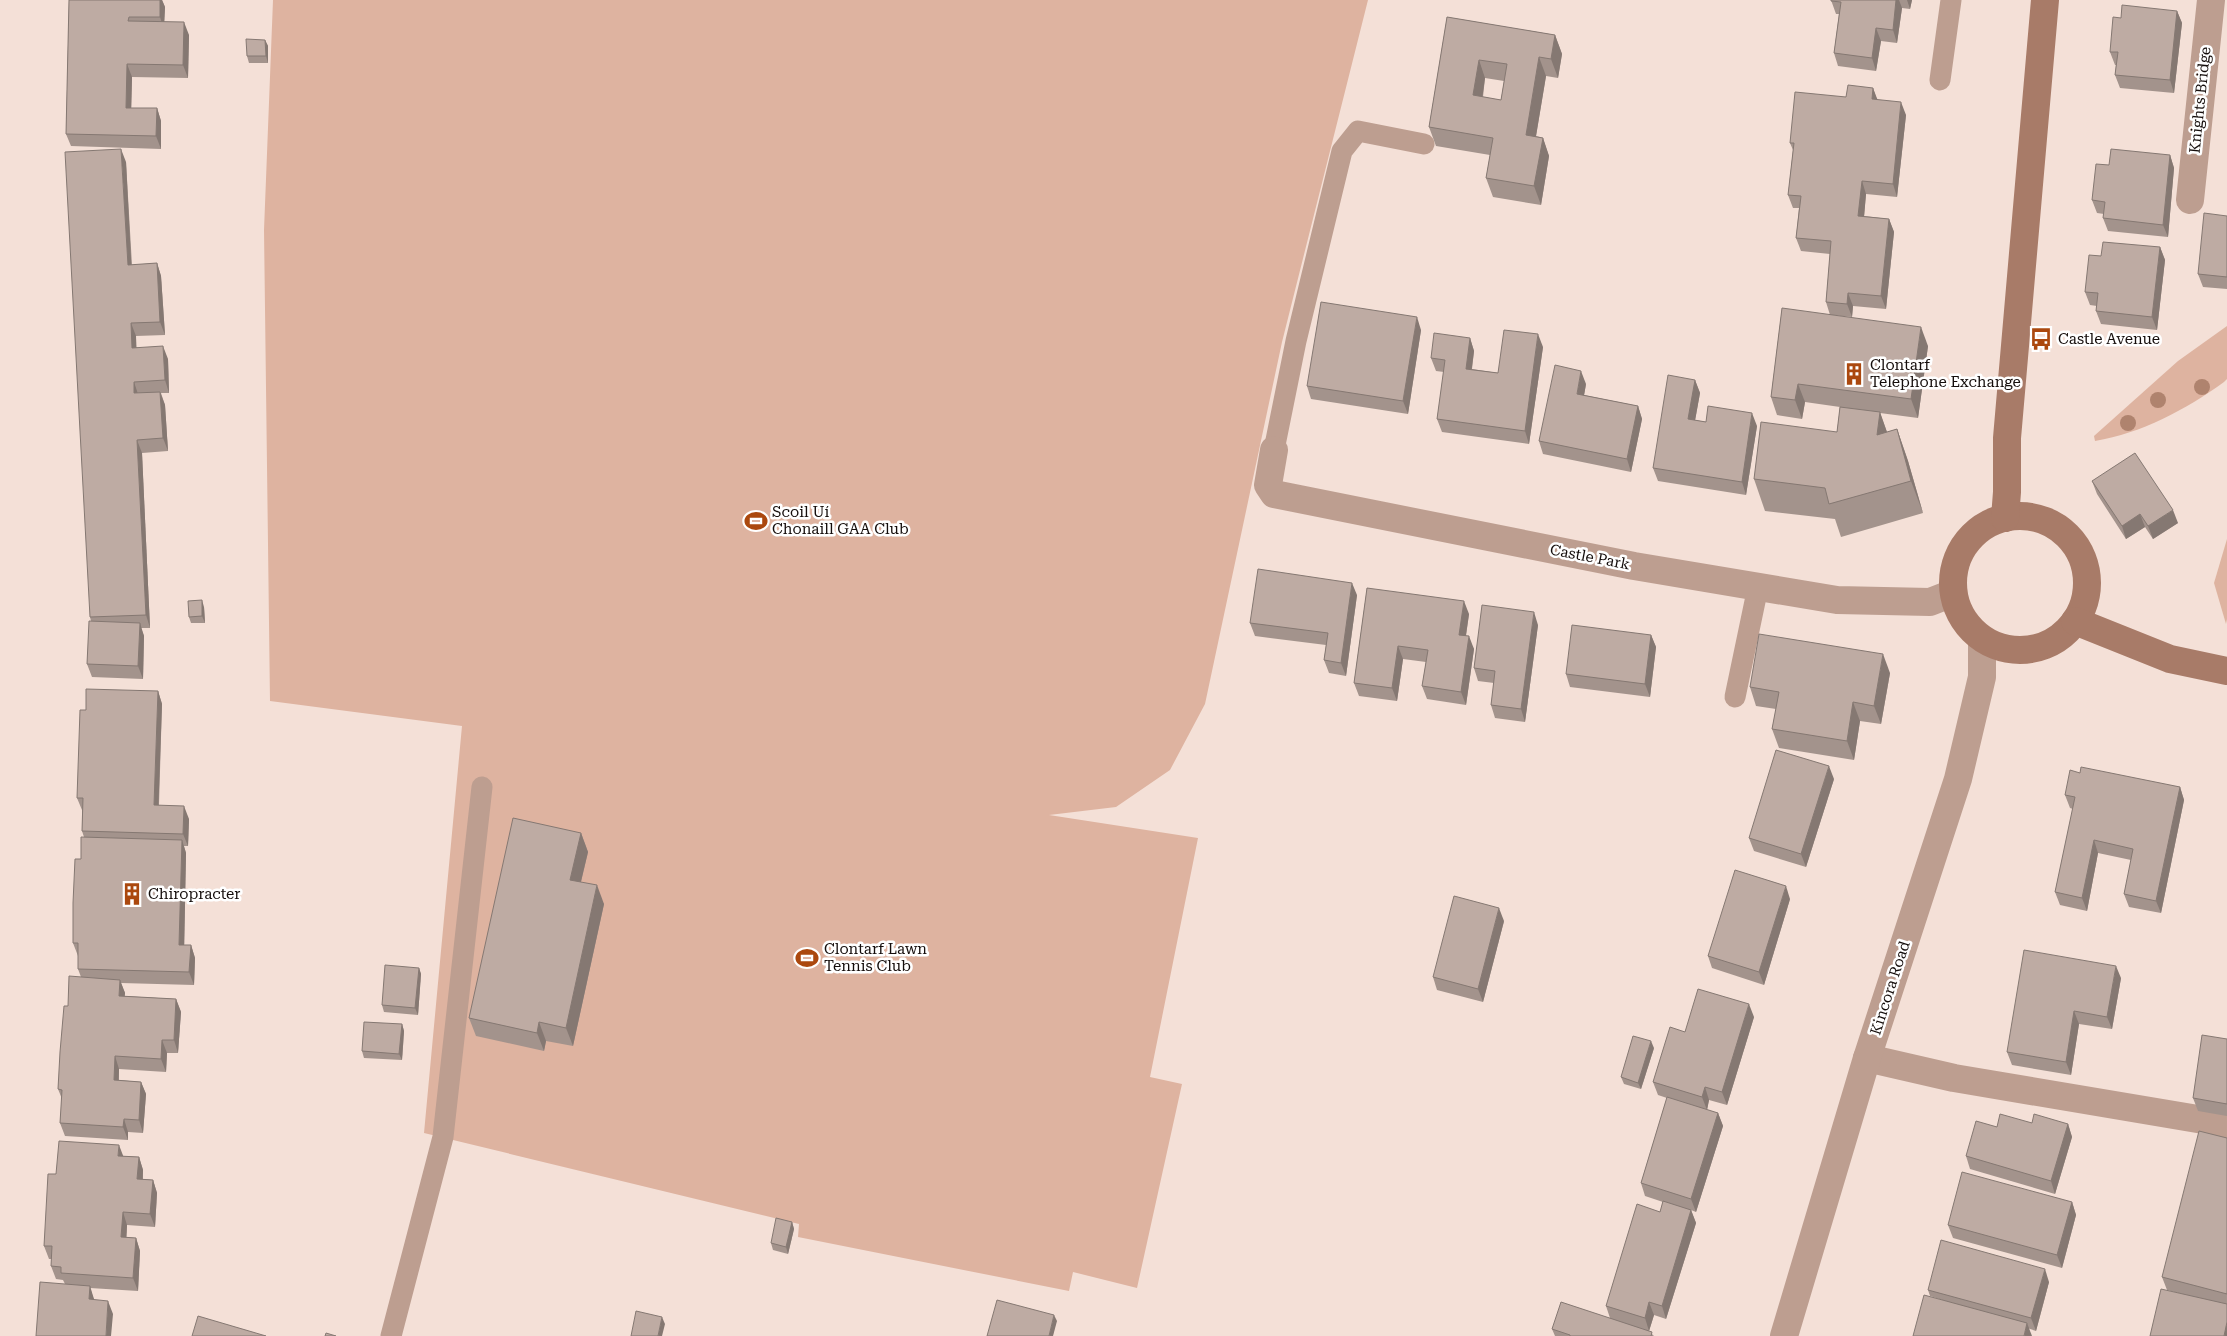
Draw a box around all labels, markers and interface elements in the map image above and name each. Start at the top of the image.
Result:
street label: Knights Bridge [2185,46,2215,154]
bus stop icon: Castle Avenue [2028,326,2054,352]
place label: Castle Avenue [2058,330,2160,348]
place label: Clontarf Telephone Exchange [1870,356,2021,391]
building icon: Clontarf Telephone Exchange [1841,361,1867,387]
place label: Scoil Uí Chonaill GAA Club [772,503,909,538]
sports icon: Scoil Uí Chonaill GAA Club [743,508,769,534]
street label: Castle Park [1548,540,1632,574]
building icon: Chiropracter [119,881,145,907]
place label: Chiropracter [148,885,241,903]
street label: Kincora Road [1866,938,1914,1037]
place label: Clontarf Lawn Tennis Club [824,940,927,975]
sports icon: Clontarf Lawn Tennis Club [794,945,820,971]

